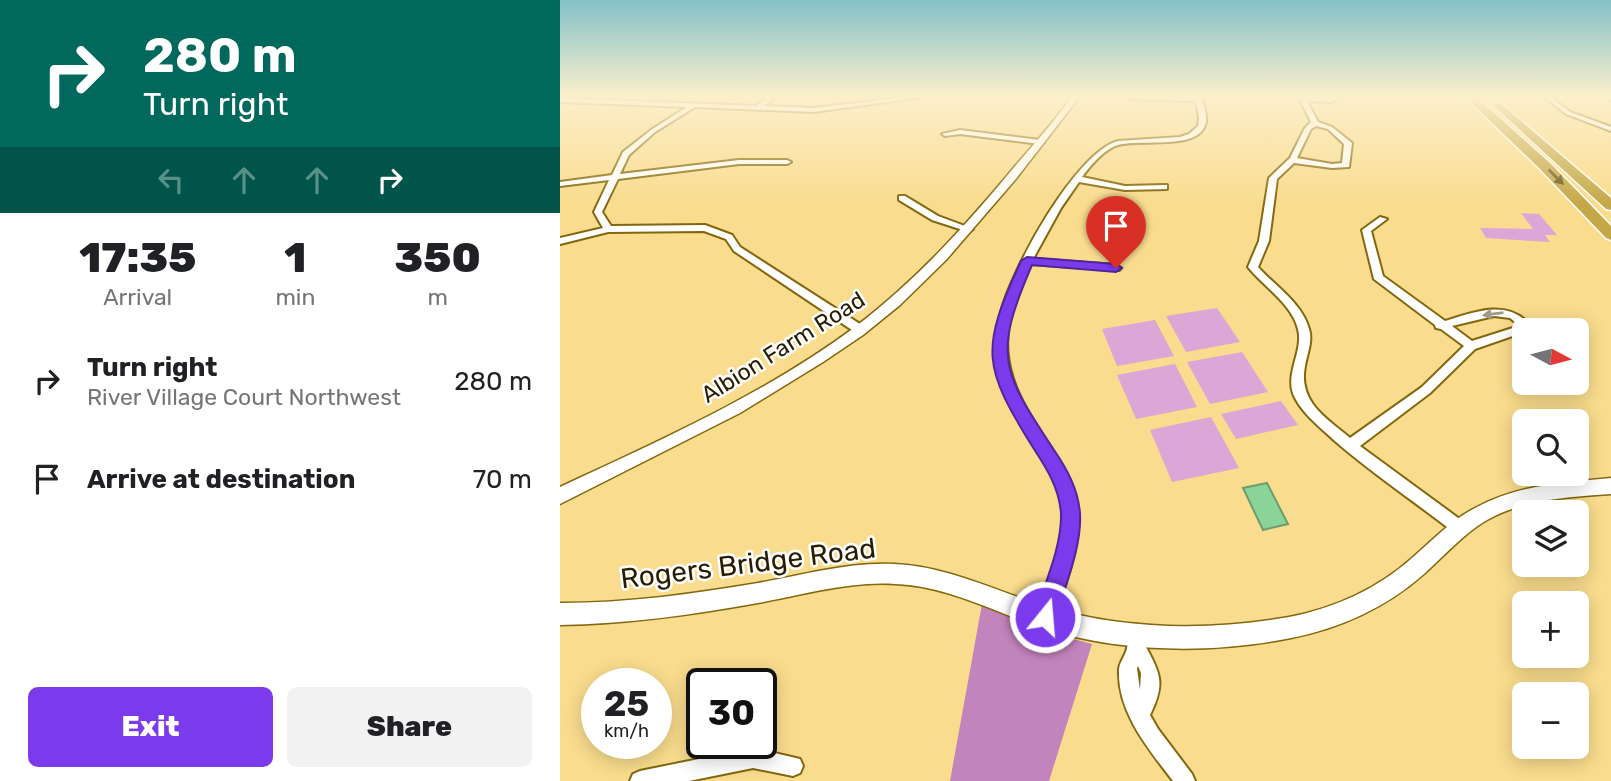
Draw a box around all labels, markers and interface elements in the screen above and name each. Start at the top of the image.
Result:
text: 280 m [143,26,297,84]
icon: right [28,28,119,119]
text: Turn right [143,85,288,123]
icon: left [152,161,190,199]
icon: ahead [225,161,263,199]
icon: ahead [298,161,336,199]
icon: right [371,161,409,199]
one-way arrow [1548,169,1564,185]
pin [1086,196,1146,268]
icon: arrive [1097,207,1135,245]
text: 17:35 [79,233,196,283]
text: 1 [284,233,306,283]
text: 350 [395,233,481,283]
text: Arrival [103,283,172,311]
text: min [275,283,315,311]
text: m [427,283,448,311]
street label: Albion Farm Road [696,285,870,409]
one-way arrow [1482,308,1504,319]
north arrow [1512,318,1589,396]
map controls [1512,318,1589,759]
text: Turn right [87,352,217,383]
icon: right [28,362,66,400]
text: 280 m [454,366,532,397]
text: River Village Court Northwest [87,383,401,411]
button: search [1512,409,1589,486]
icon: arrive [28,460,66,498]
text: Arrive at destination [87,464,355,495]
text: 70 m [473,464,532,495]
button: layers [1512,500,1589,577]
street label: Rogers Bridge Road [619,531,878,596]
position arrow [1008,580,1082,654]
button: + [1512,591,1589,668]
speed limit sign: 30 [686,668,777,759]
button: − [1512,682,1589,759]
text: 25 [604,683,649,725]
button: Exit [28,687,273,767]
button: Share [287,687,532,767]
text: km/h [604,720,649,742]

